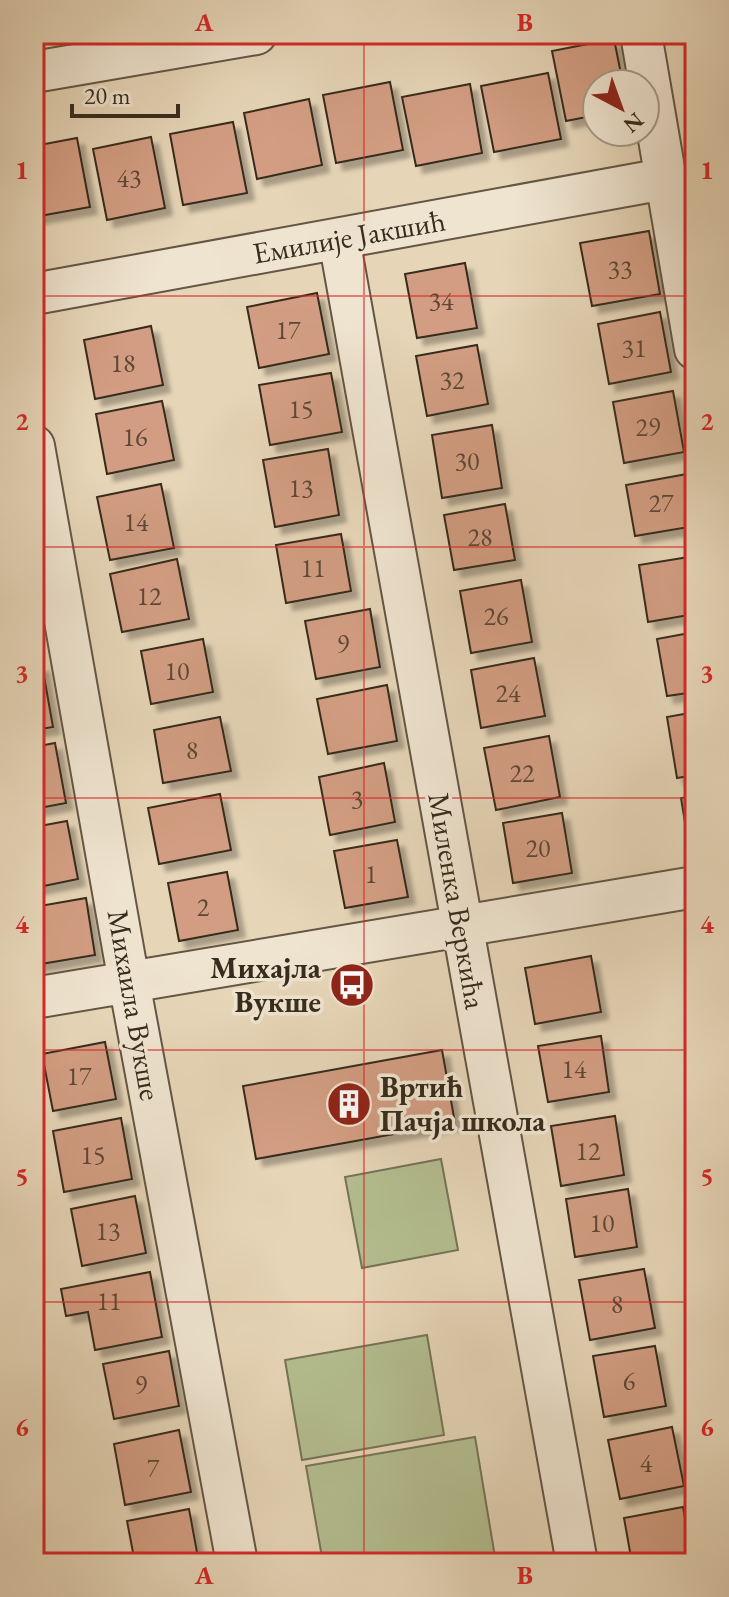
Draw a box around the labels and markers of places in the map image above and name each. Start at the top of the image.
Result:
place label: Михајла Вукше [210,948,322,1021]
bus stop icon: Михајла Вукше [328,961,376,1009]
place label: Вртић Пачја школа [380,1067,546,1140]
building icon: Вртић Пачја школа [325,1080,373,1128]

